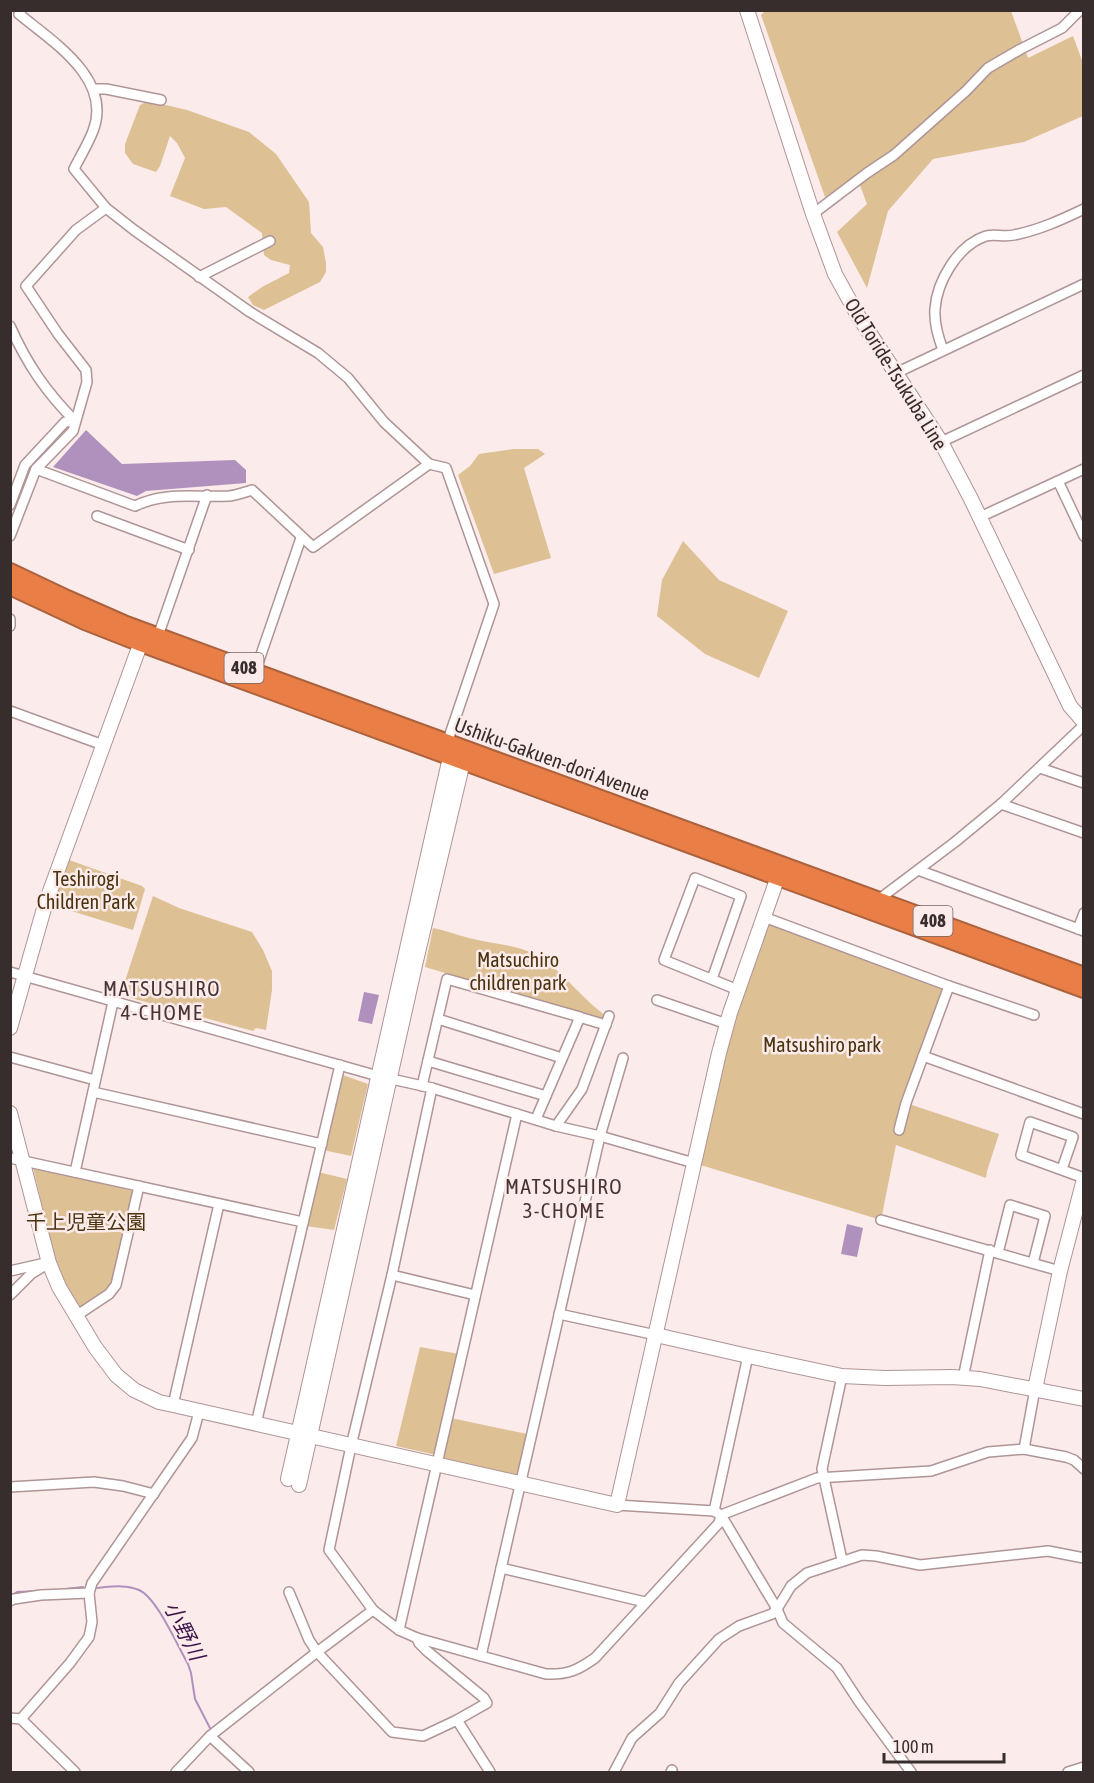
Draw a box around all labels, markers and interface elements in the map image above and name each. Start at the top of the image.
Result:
street label: Old Toride-Tsukuba Line [840,294,952,454]
road number: 408 [224,653,264,683]
street label: Ushiku-Gakuen-dori Avenue [451,712,653,805]
park label: Teshirogi Children Park [37,867,136,913]
road number: 408 [914,906,952,936]
park label: Matsuchiro children park [469,948,567,994]
district label: MATSUSHIRO 4-CHOME [103,976,221,1024]
park label: Matsushiro park [763,1033,881,1056]
district label: MATSUSHIRO 3-CHOME [505,1174,623,1222]
park label: 千上児童公園 [26,1210,146,1233]
water label: 小野川 [160,1597,211,1666]
scale bar [884,1726,1004,1764]
text: 100 m [893,1736,934,1757]

